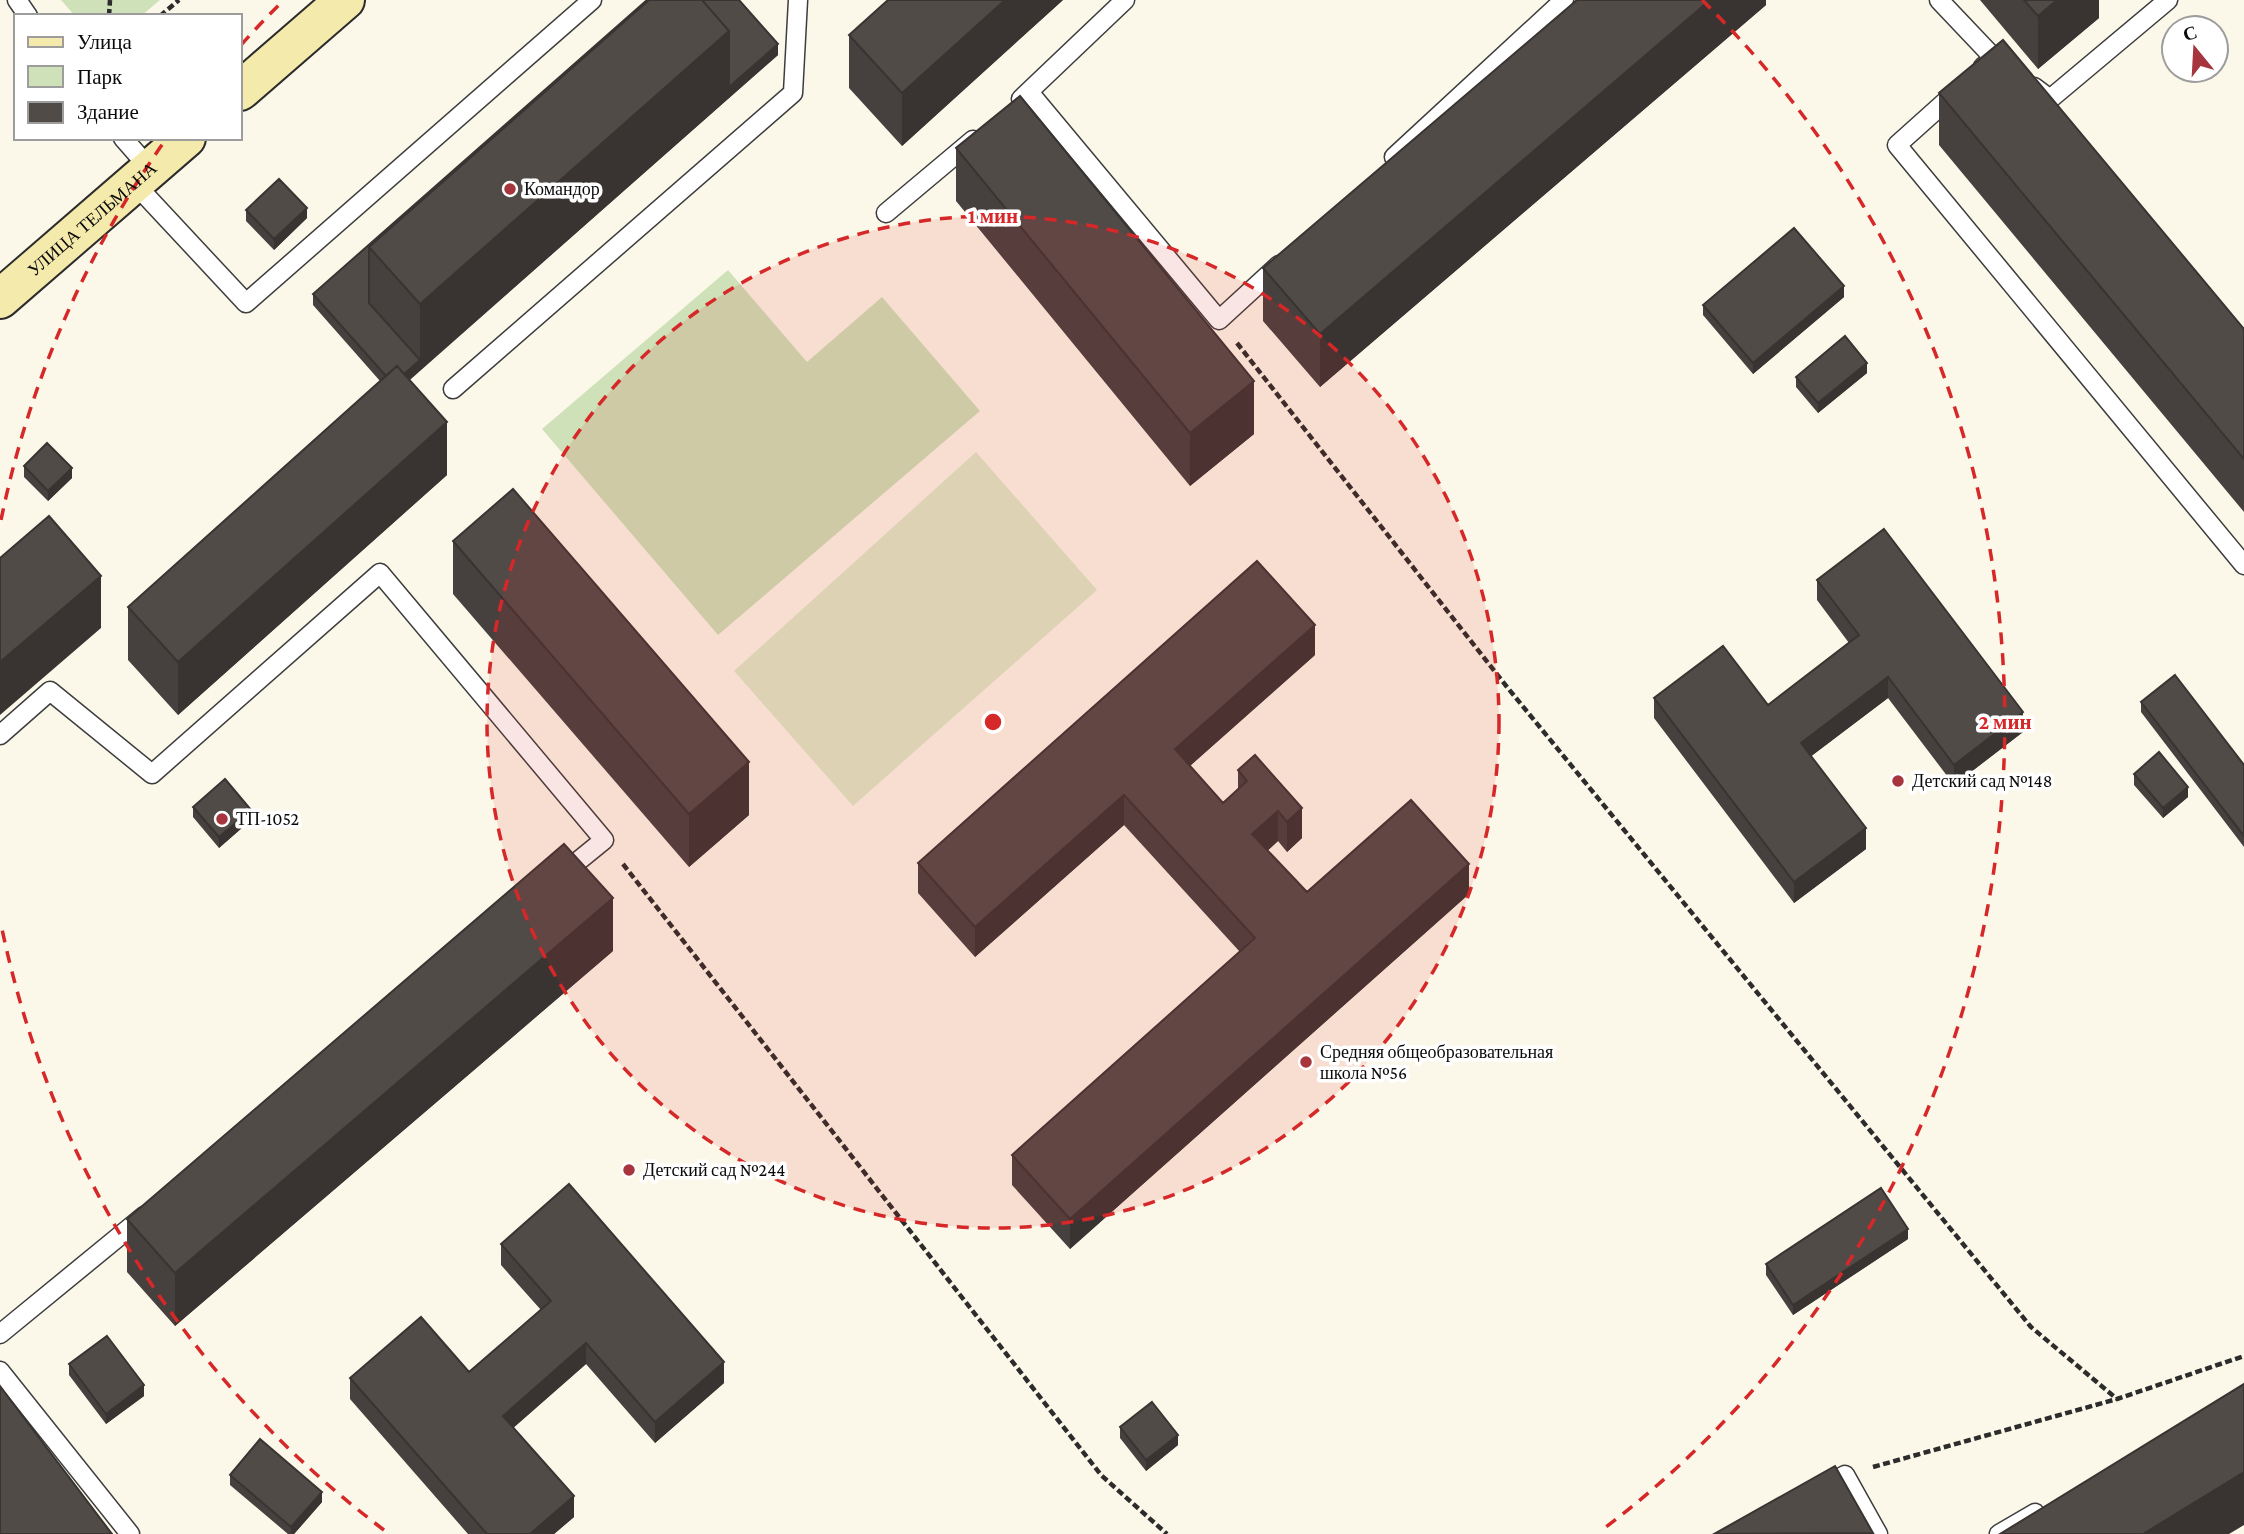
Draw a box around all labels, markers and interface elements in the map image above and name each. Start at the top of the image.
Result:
legend [14,14,242,140]
north arrow [2160,14,2230,84]
text: С [2180,21,2200,45]
text: Улица [77,30,132,54]
text: Парк [77,65,123,89]
text: Здание [77,100,139,124]
street label: УЛИЦА ТЕЛЬМАНА [24,158,161,280]
place label: Командор [524,179,600,199]
marker: Командор [502,181,518,197]
text: 1 мин [968,204,1018,228]
centre of rings [981,710,1005,734]
text: 2 мин [1978,710,2032,734]
place label: Детский сад №148 [1912,771,2052,791]
marker: Детский сад №148 [1890,773,1906,789]
place label: ТП-1052 [236,809,299,829]
marker: ТП-1052 [214,811,230,827]
place label: Средняя общеобразовательная школа №56 [1320,1042,1553,1083]
marker: Средняя общеобразовательная школа №56 [1298,1054,1314,1070]
place label: Детский сад №244 [643,1160,786,1180]
marker: Детский сад №244 [621,1162,637,1178]

